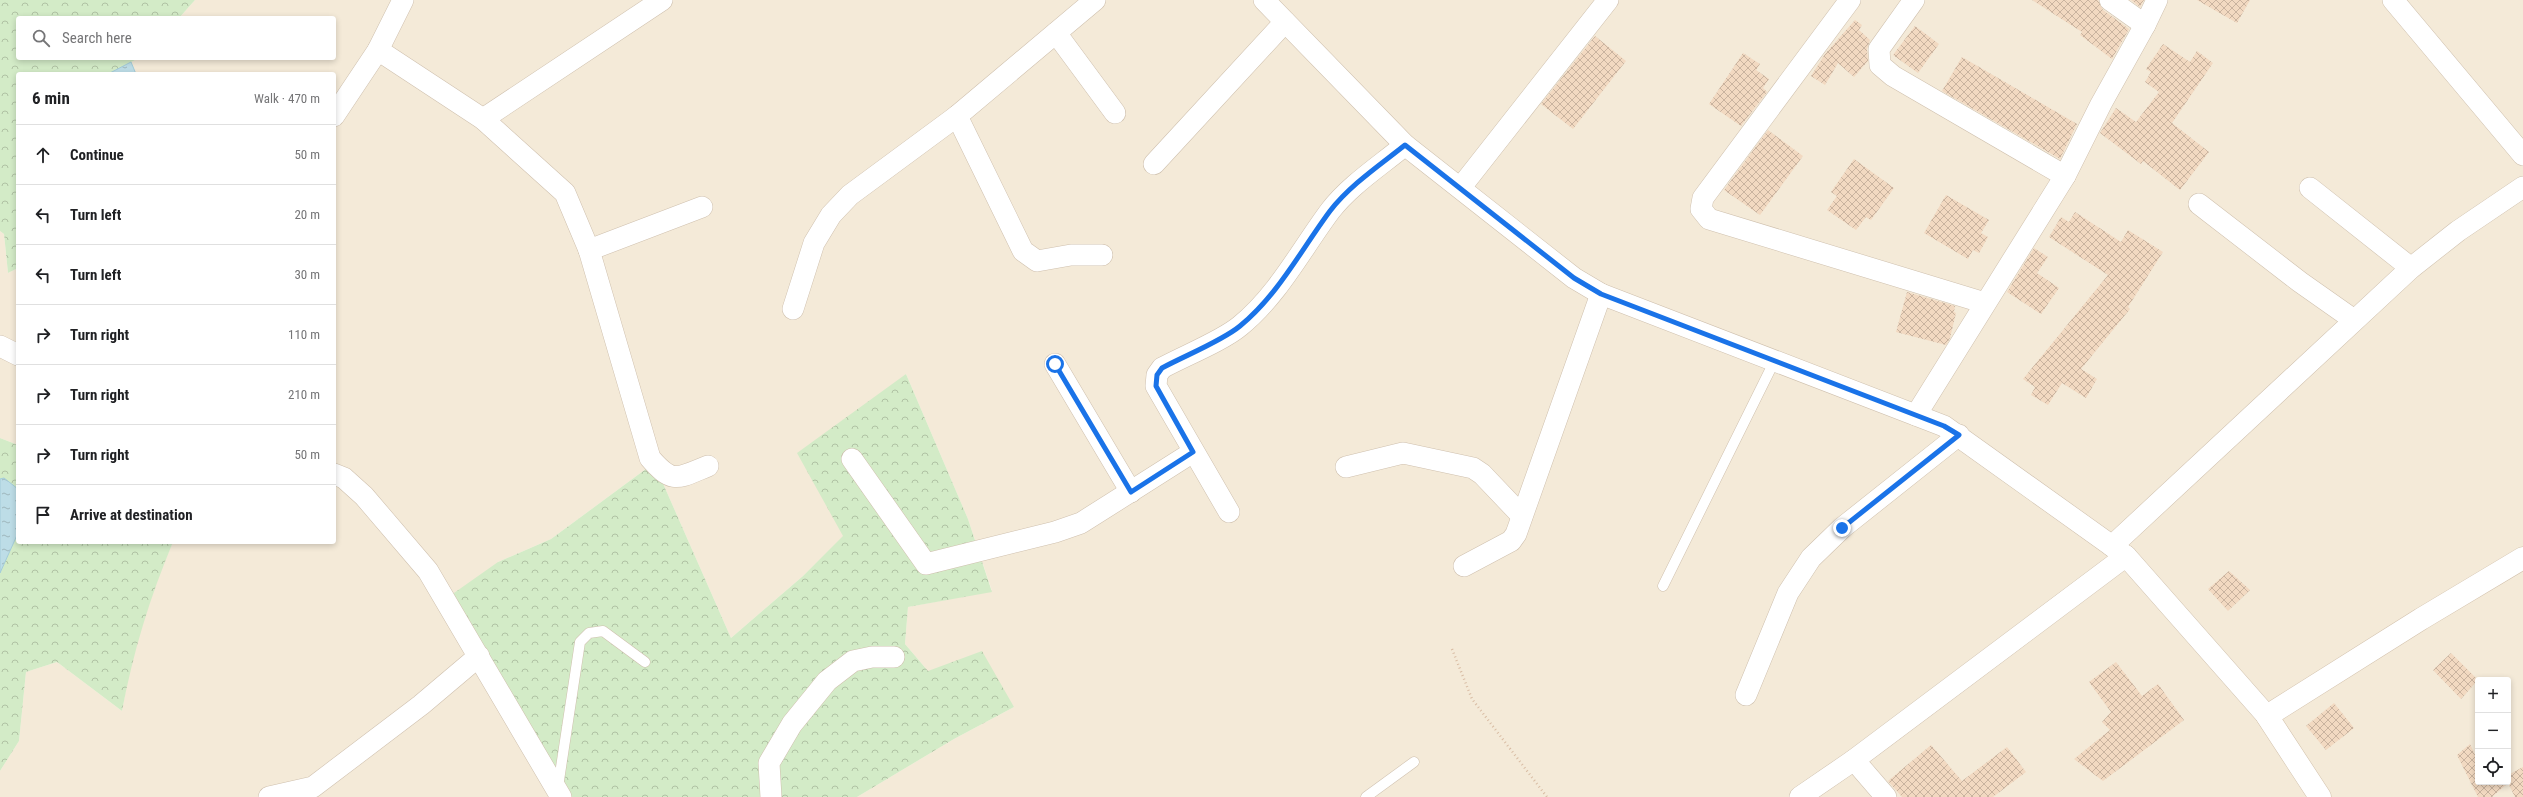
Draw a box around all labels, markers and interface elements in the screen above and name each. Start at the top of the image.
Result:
search box [16,16,336,60]
icon: search [30,27,52,49]
text: Search here [62,29,132,47]
text: 6 min [32,88,70,108]
text: Walk · 470 m [254,91,320,106]
icon: ahead [32,144,54,166]
text: Continue [70,146,124,164]
text: 50 m [294,147,320,162]
icon: left [32,204,54,226]
text: Turn left [70,206,121,224]
text: 20 m [294,207,320,222]
icon: left [32,264,54,286]
text: Turn left [70,266,121,284]
text: 30 m [294,267,320,282]
icon: right [32,324,54,346]
text: Turn right [70,326,129,344]
text: 110 m [288,327,320,342]
route start [1046,355,1064,373]
icon: right [32,384,54,406]
text: Turn right [70,386,129,404]
text: 210 m [288,387,320,402]
icon: right [32,444,54,466]
text: Turn right [70,446,129,464]
text: 50 m [294,447,320,462]
icon: arrive [32,504,54,526]
text: Arrive at destination [70,506,193,524]
route end [1833,519,1851,537]
map controls [2475,677,2511,785]
button: + [2475,677,2511,713]
button: − [2475,713,2511,749]
button: locate [2475,749,2511,785]

